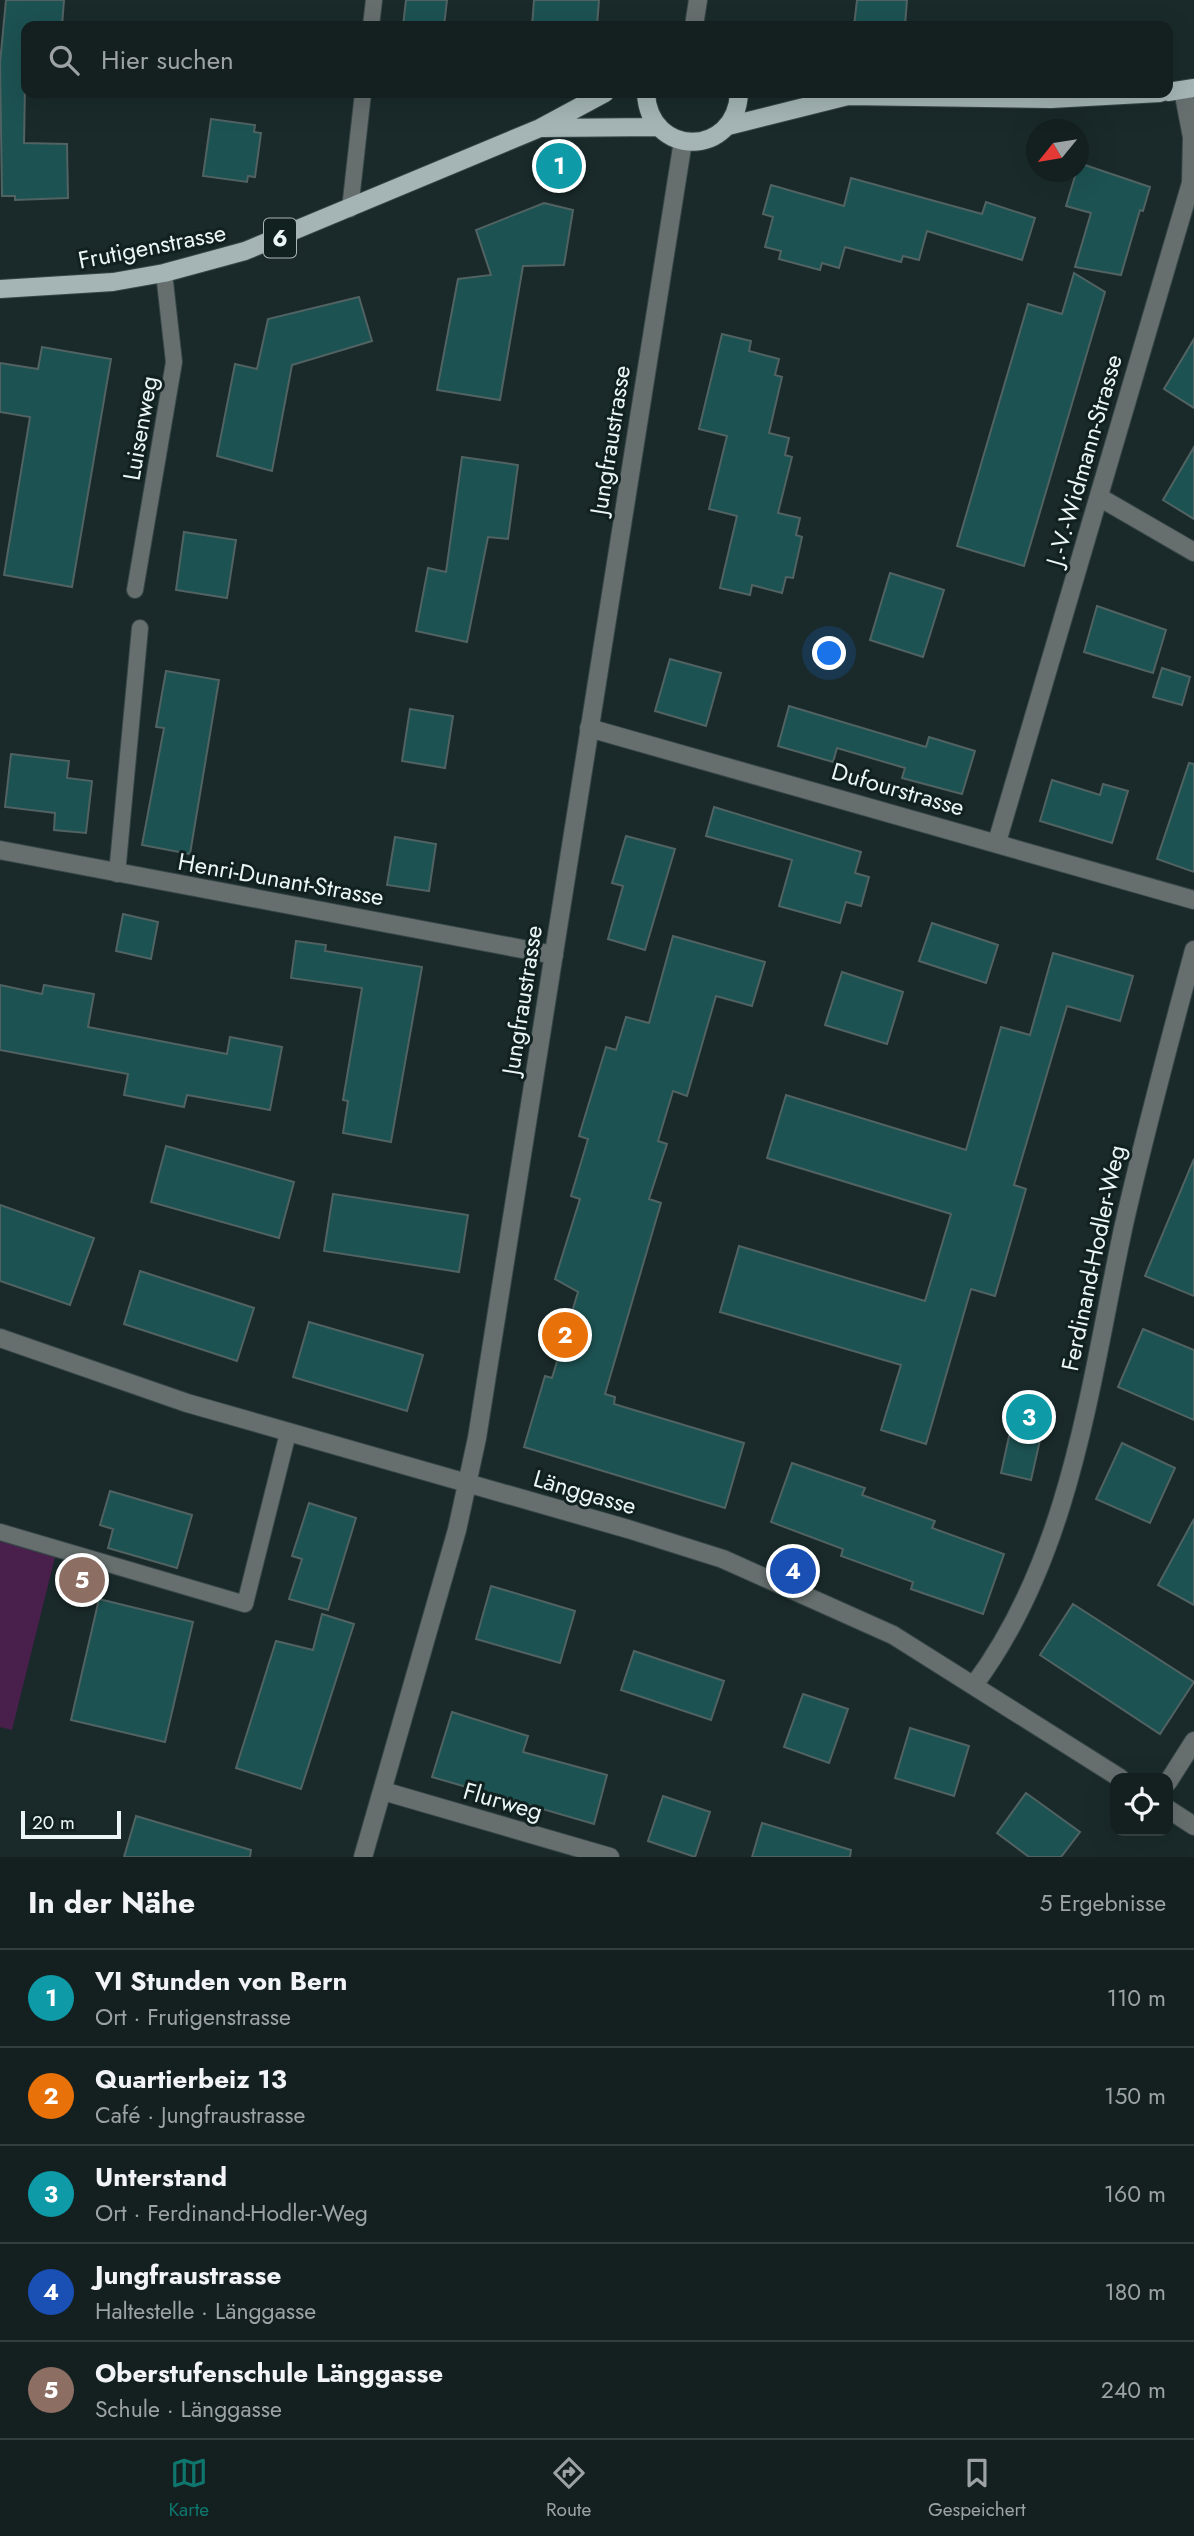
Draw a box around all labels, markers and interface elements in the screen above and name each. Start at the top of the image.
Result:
search box [21,21,1173,98]
icon: search [45,41,83,79]
text: Hier suchen [101,41,234,79]
north arrow [1026,119,1089,182]
pin: 1 [536,140,582,192]
street label: Frutigenstrasse [75,215,229,277]
road number: 6 [264,218,296,258]
street label: J.-V.-Widmann-Strasse [1036,350,1131,573]
street label: Jungfraustrasse [580,363,639,520]
street label: Luisenweg [114,373,166,483]
your location [812,636,846,670]
street label: Dufourstrasse [828,753,968,825]
street label: Henri-Dunant-Strasse [175,844,387,914]
street label: Jungfraustrasse [492,923,551,1080]
street label: Ferdinand-Hodler-Weg [1052,1142,1134,1374]
pin: 2 [542,1309,588,1361]
pin: 3 [1006,1391,1052,1443]
street label: Länggasse [529,1461,641,1523]
pin: 4 [770,1545,816,1597]
pin: 5 [59,1554,105,1606]
street label: Flurweg [459,1773,547,1829]
map controls [1110,1773,1173,1836]
button: locate [1110,1773,1173,1836]
scale bar [21,1808,121,1840]
text: 20 m [32,1809,75,1836]
text: In der Nähe [28,1881,195,1924]
text: 5 Ergebnisse [1039,1886,1166,1920]
text: VI Stunden von Bern [95,1962,348,2000]
text: 1 [45,1981,57,2015]
text: 110 m [1107,1981,1166,2015]
text: Ort · Frutigenstrasse [95,2000,291,2034]
text: Quartierbeiz 13 [95,2060,287,2098]
text: 2 [43,2079,59,2113]
text: 150 m [1104,2079,1166,2113]
text: Café · Jungfraustrasse [95,2098,305,2132]
text: Unterstand [95,2158,227,2196]
text: 3 [44,2177,58,2211]
text: 160 m [1104,2177,1166,2211]
text: Ort · Ferdinand-Hodler-Weg [95,2196,368,2230]
text: Jungfraustrasse [95,2256,281,2294]
text: 4 [43,2275,59,2309]
text: 180 m [1104,2275,1166,2309]
text: Haltestelle · Länggasse [95,2294,316,2328]
text: Oberstufenschule Länggasse [95,2354,443,2392]
text: 5 [44,2373,58,2407]
text: 240 m [1101,2373,1166,2407]
text: Schule · Länggasse [95,2392,282,2426]
tab: Karte [168,2454,209,2523]
tab: Route [546,2454,591,2523]
tab: Gespeichert [928,2454,1026,2523]

